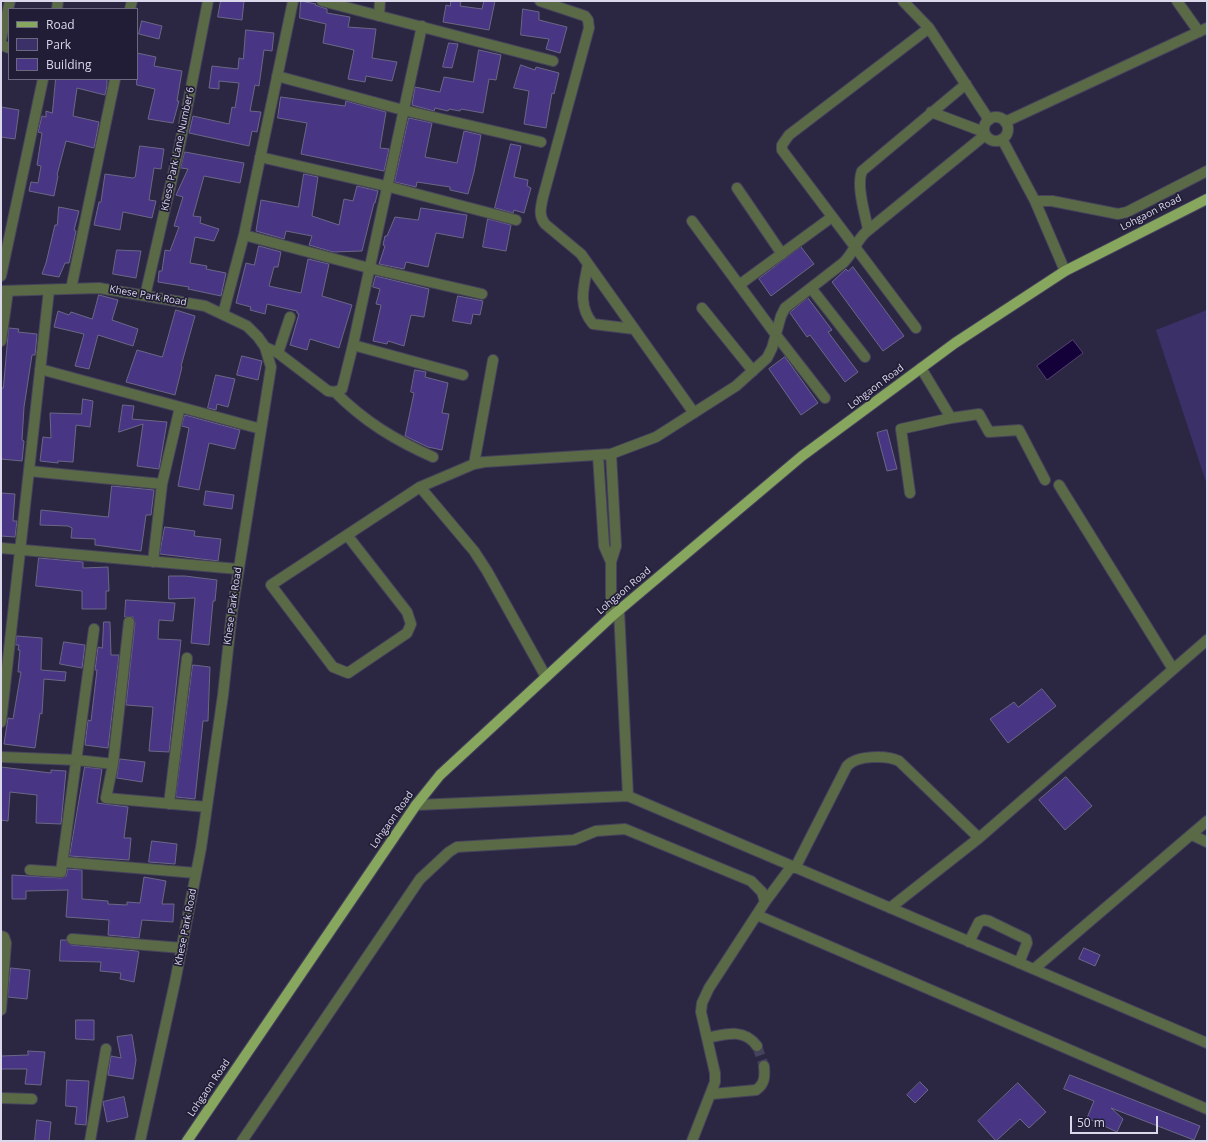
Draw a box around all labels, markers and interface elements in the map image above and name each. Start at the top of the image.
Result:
legend [8,8,138,80]
text: Road [46,16,75,33]
text: Park [46,36,71,53]
text: Building [46,56,91,73]
street label: Khese Park Lane Number 6 [159,86,197,212]
street label: Lohgaon Road [1118,192,1184,234]
street label: Khese Park Road [108,283,188,309]
street label: Lohgaon Road [846,362,906,412]
street label: Lohgaon Road [594,565,654,617]
street label: Khese Park Road [222,566,244,646]
street label: Lohgaon Road [368,789,416,851]
street label: Khese Park Road [173,887,199,967]
street label: Lohgaon Road [185,1057,233,1119]
scale bar [1072,1108,1160,1134]
text: 50 m [1077,1114,1105,1131]

